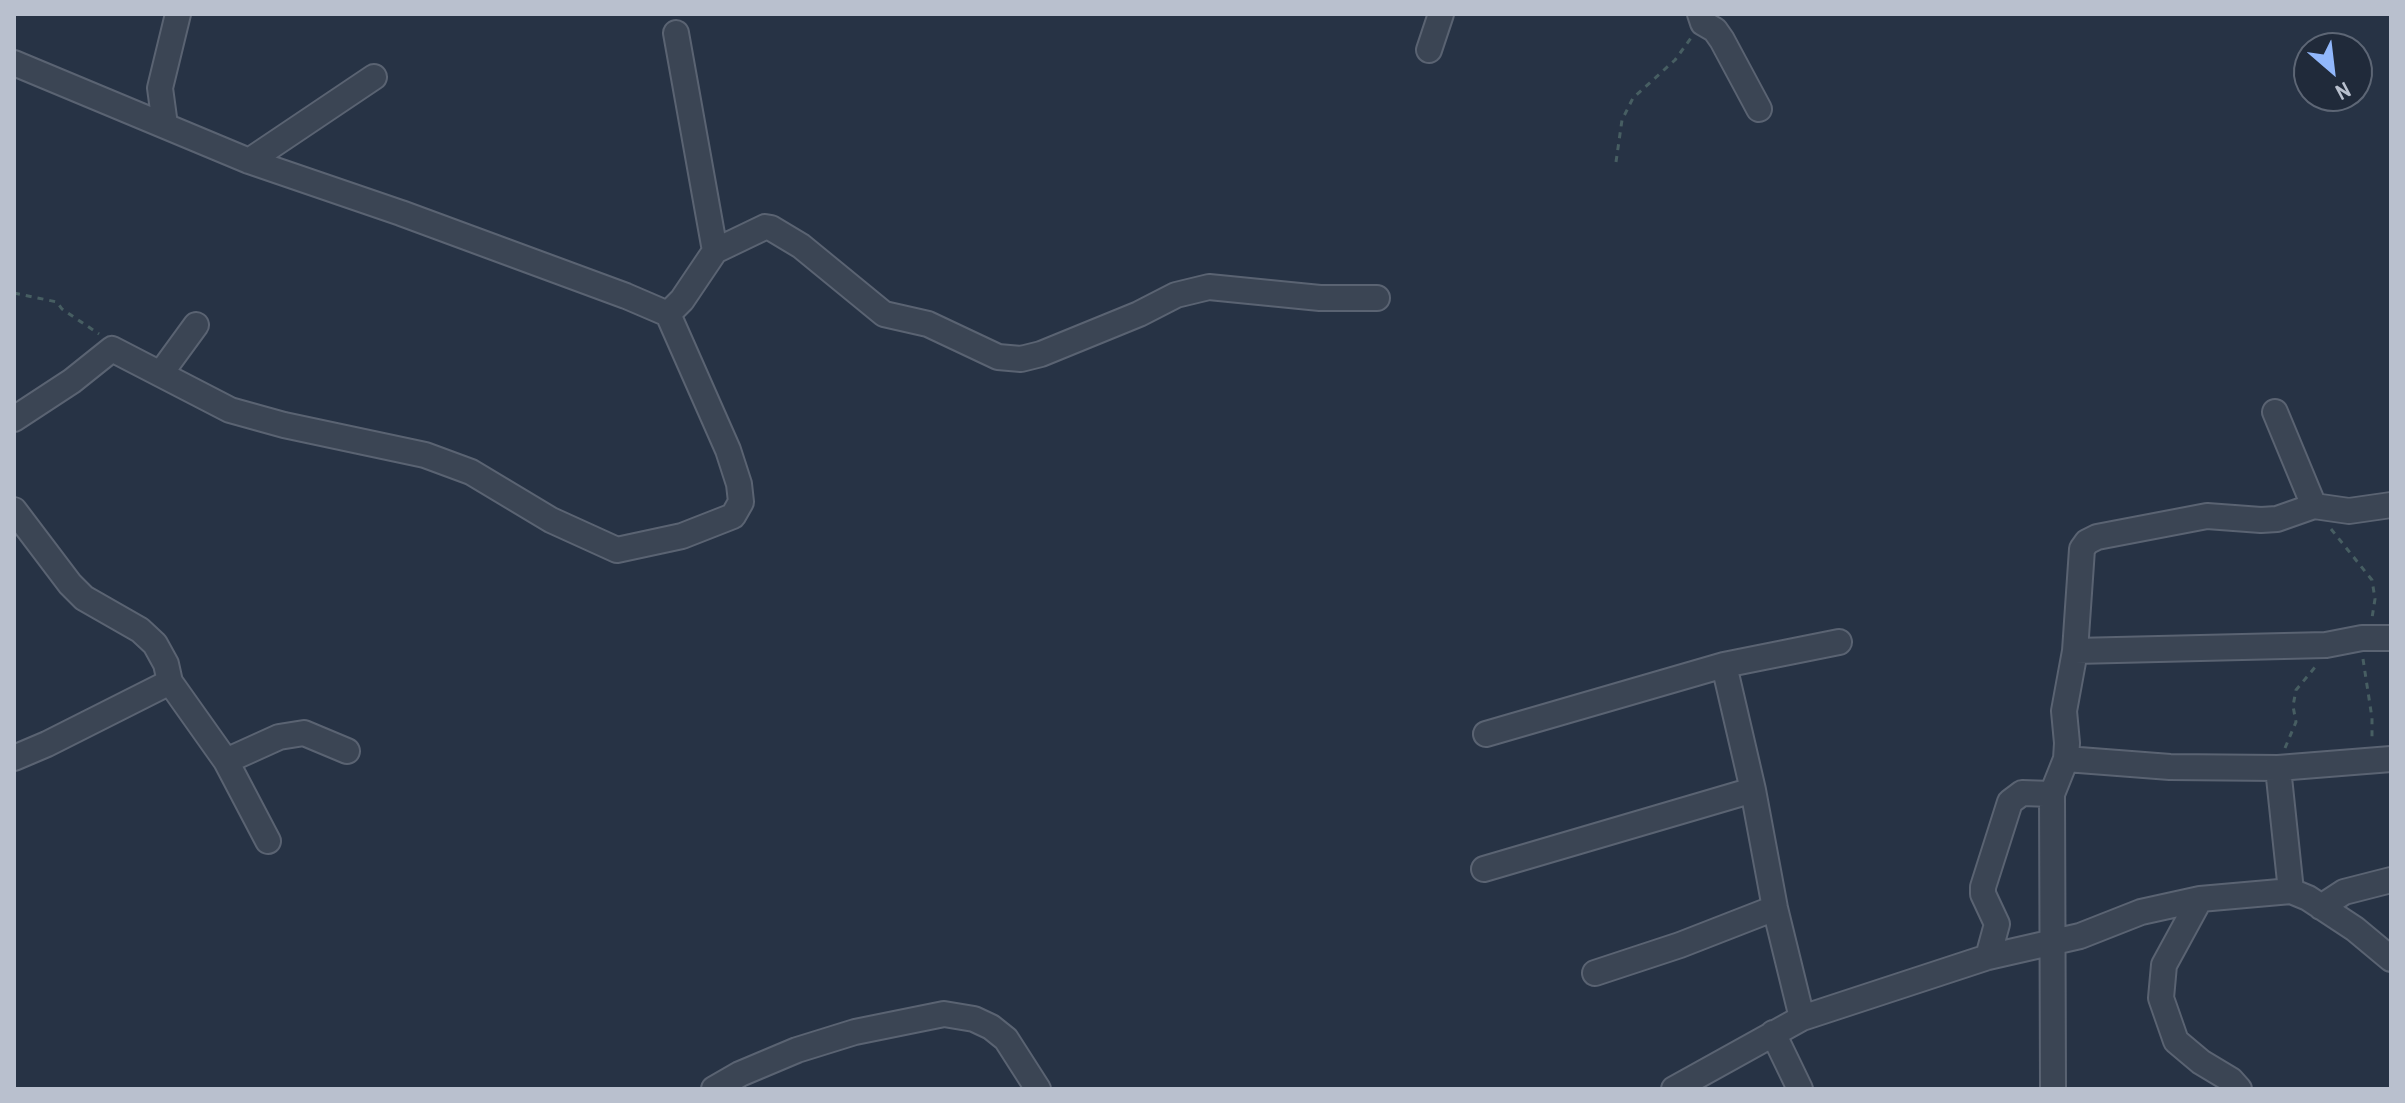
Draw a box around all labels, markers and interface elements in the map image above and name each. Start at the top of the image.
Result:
north arrow [2293,32,2373,112]
text: N [2331,75,2356,108]

